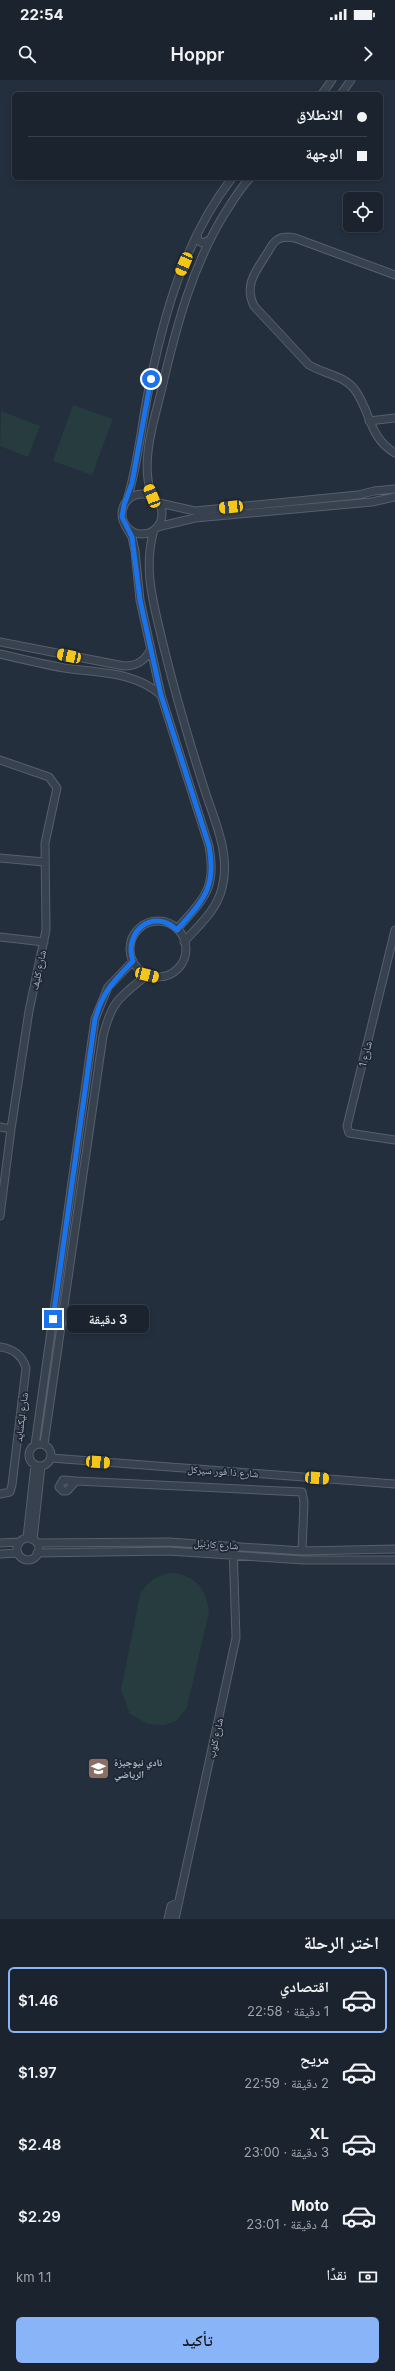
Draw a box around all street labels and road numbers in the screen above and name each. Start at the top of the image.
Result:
street label: شارع كليف [28,949,49,991]
street label: شارع 1 [356,1040,375,1068]
street label: شارع ليكسايد [12,1391,31,1442]
street label: شارع ذا فور سيركل [187,1463,259,1480]
street label: شارع كارنيل [193,1536,239,1553]
street label: شارع كلوب [205,1716,226,1759]

